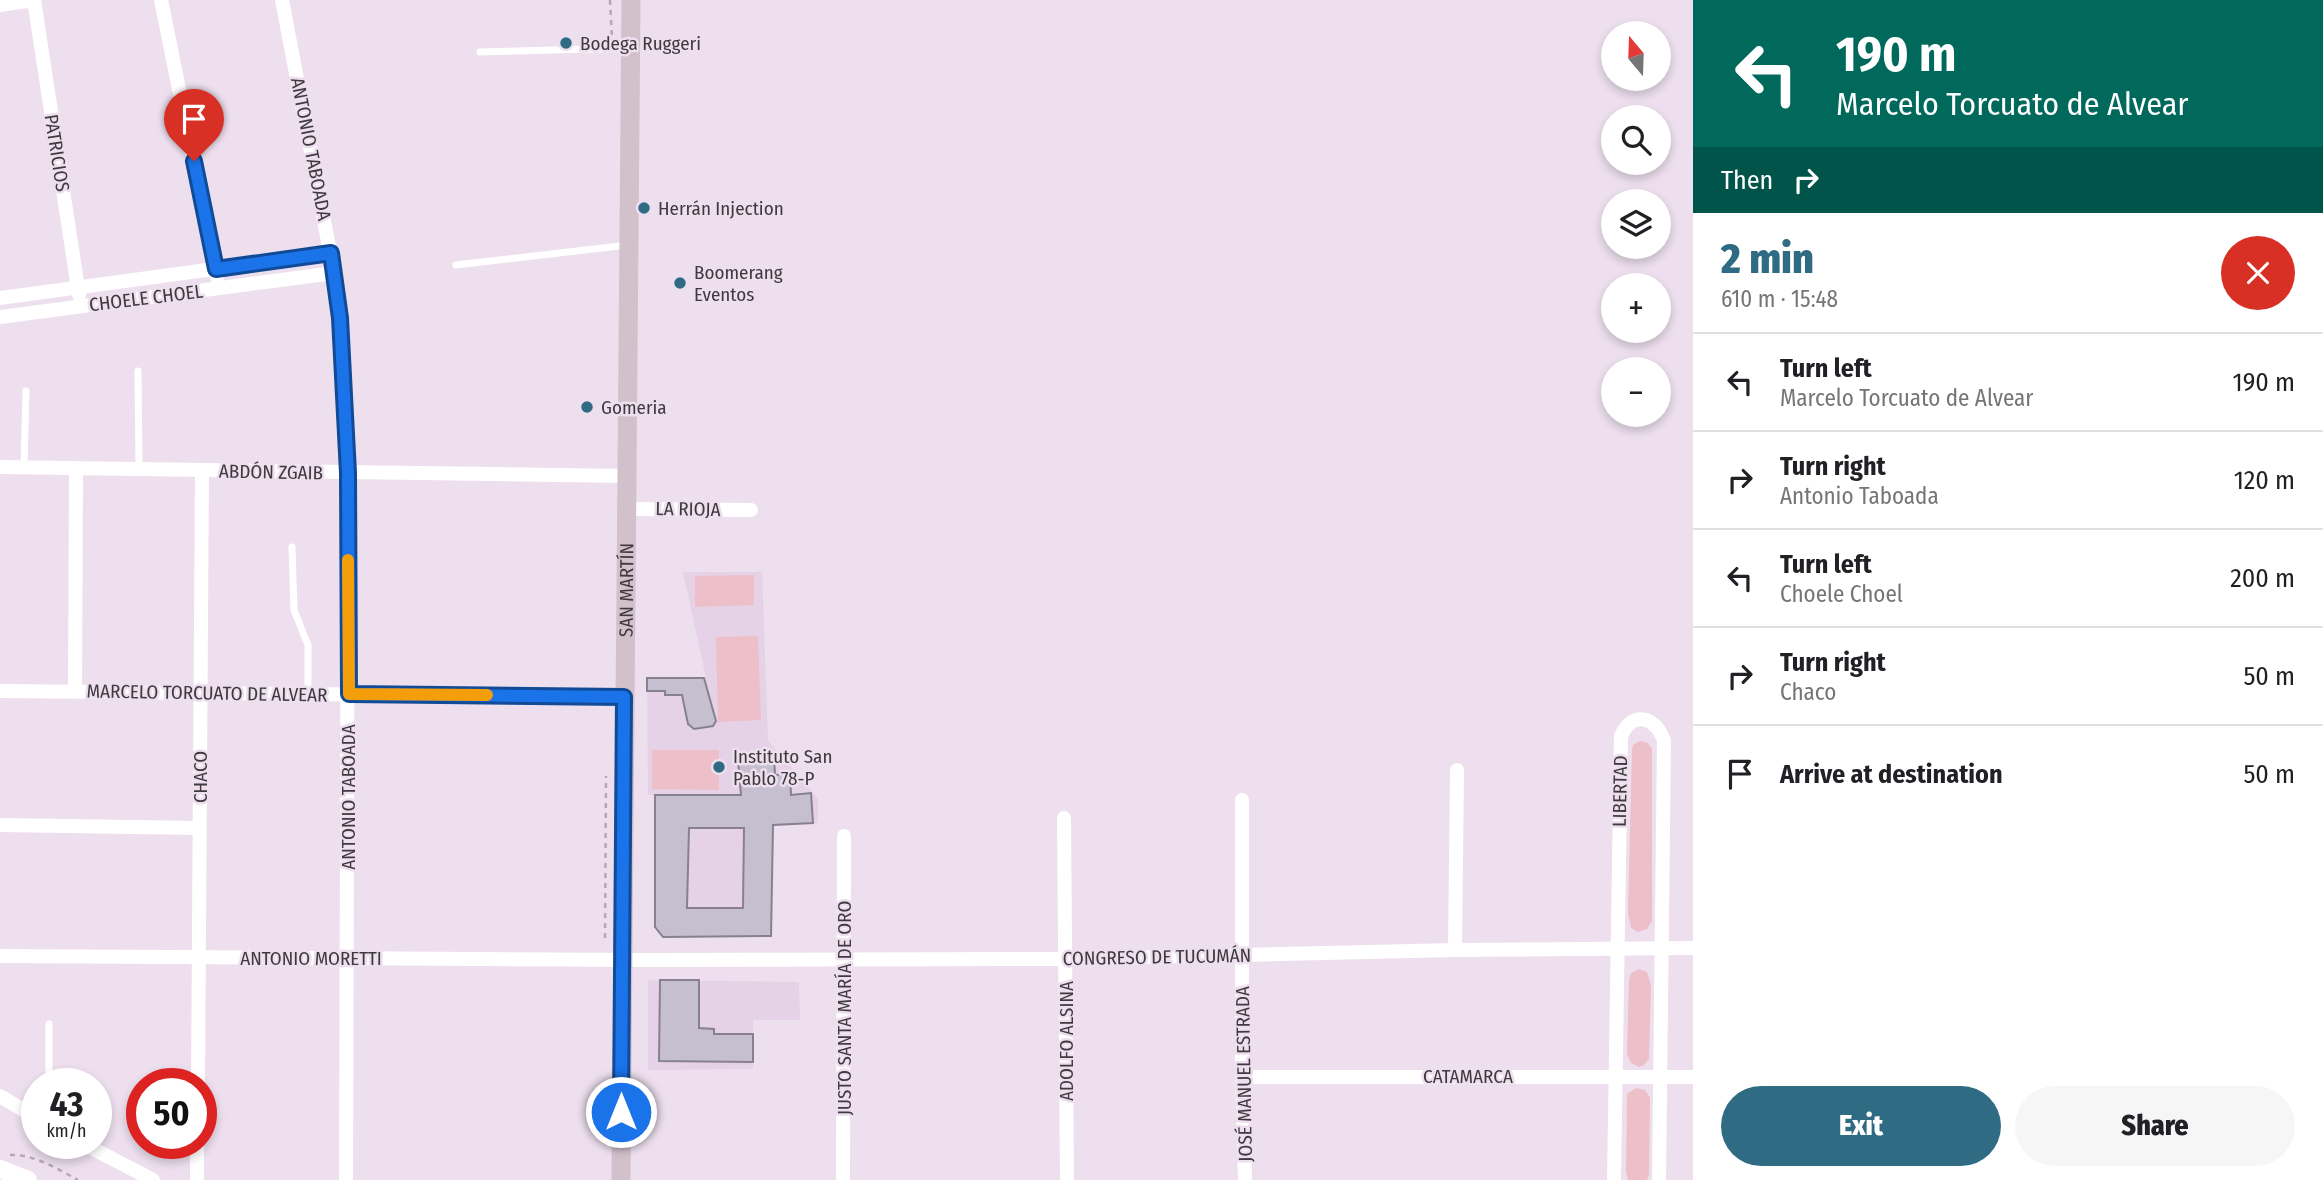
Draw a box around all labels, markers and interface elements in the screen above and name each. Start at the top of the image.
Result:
north arrow [1601,21,1671,91]
map controls [1601,21,1671,427]
text: 190 m [1836,25,1956,84]
icon: left [1721,28,1812,119]
place label: Bodega Ruggeri [580,32,701,55]
marker: Bodega Ruggeri [558,35,574,51]
street label: ANTONIO TABOADA [286,75,336,223]
text: Marcelo Torcuato de Alvear [1836,85,2189,123]
pin [164,89,224,161]
icon: arrive [175,100,213,138]
button: search [1601,105,1671,175]
street label: PATRICIOS [40,113,74,193]
icon: right [1787,161,1825,199]
text: Then [1721,165,1773,196]
button: layers [1601,189,1671,259]
place label: Herrán Injection [658,197,784,220]
marker: Herrán Injection [636,200,652,216]
text: 2 min [1721,234,1814,284]
button: close [2221,236,2295,310]
place label: Boomerang Eventos [694,261,783,306]
button: + [1601,273,1671,343]
marker: Boomerang Eventos [672,275,688,291]
street label: CHOELE CHOEL [88,280,205,316]
text: 610 m · 15:48 [1721,285,1838,313]
text: Turn left [1780,353,1872,384]
button: − [1601,357,1671,427]
icon: left [1721,363,1759,401]
text: 190 m [2233,367,2295,398]
text: Marcelo Torcuato de Alvear [1780,384,2033,412]
place label: Gomeria [601,396,667,419]
marker: Gomeria [579,399,595,415]
text: Turn right [1780,451,1886,482]
street label: ABDÓN ZGAIB [219,460,323,484]
icon: right [1721,461,1759,499]
text: 120 m [2234,465,2295,496]
text: Antonio Taboada [1780,482,1939,510]
street label: LA RIOJA [655,497,721,521]
street label: SAN MARTÍN [614,543,638,637]
text: Turn left [1780,549,1872,580]
icon: left [1721,559,1759,597]
text: 200 m [2230,563,2295,594]
text: Choele Choel [1780,580,1903,608]
text: Turn right [1780,647,1886,678]
icon: right [1721,657,1759,695]
text: 50 m [2243,661,2295,692]
text: Chaco [1780,678,1836,706]
street label: MARCELO TORCUATO DE ALVEAR [86,679,328,707]
street label: ANTONIO TABOADA [337,724,360,870]
place label: Instituto San Pablo 78-P [733,745,832,790]
street label: CHACO [189,751,212,803]
street label: LIBERTAD [1608,755,1632,827]
icon: arrive [1721,755,1759,793]
marker: Instituto San Pablo 78-P [711,759,727,775]
text: Arrive at destination [1780,759,2003,790]
text: 50 m [2243,759,2295,790]
street label: JUSTO SANTA MARÍA DE ORO [833,901,856,1115]
street label: CONGRESO DE TUCUMÁN [1063,944,1251,970]
street label: ANTONIO MORETTI [240,947,382,970]
street label: ADOLFO ALSINA [1055,981,1078,1101]
street label: JOSÉ MANUEL ESTRADA [1231,986,1257,1162]
street label: CATAMARCA [1423,1065,1513,1088]
speed limit sign: 50 [126,1068,217,1159]
position arrow [584,1075,658,1149]
text: 43 [49,1083,84,1125]
button: Exit [1721,1086,2001,1166]
button: Share [2015,1086,2295,1166]
text: km/h [46,1120,87,1142]

